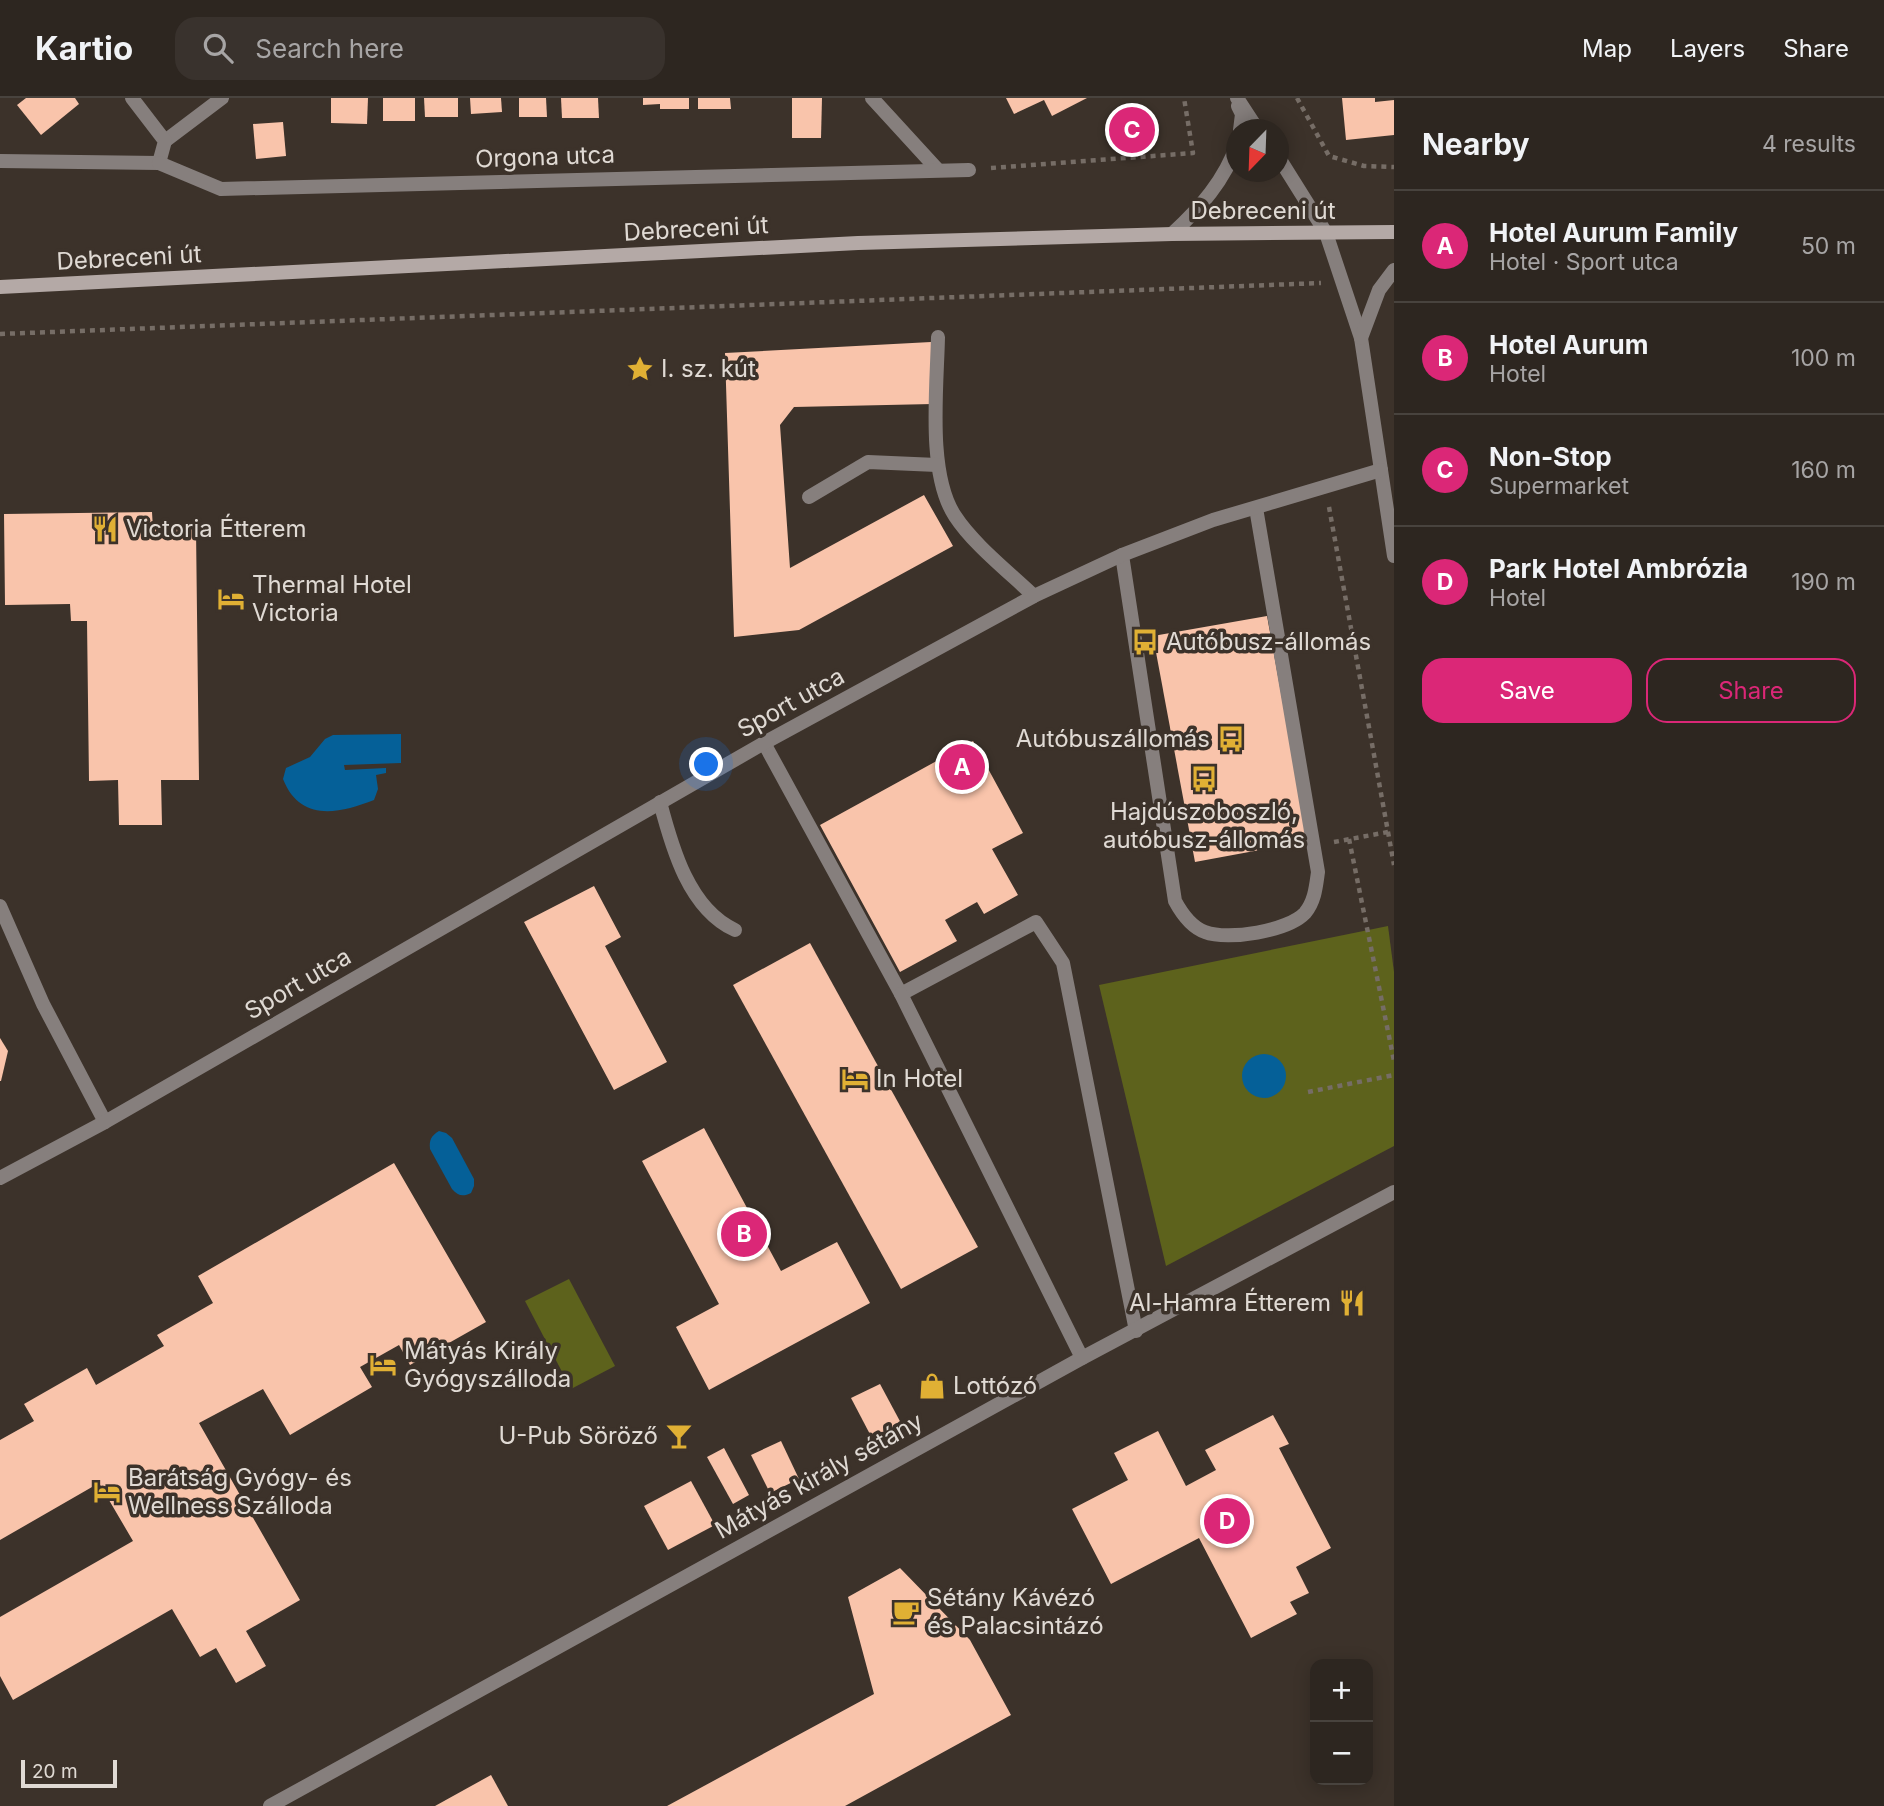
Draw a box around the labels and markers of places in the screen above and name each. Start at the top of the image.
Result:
pin: C [1109,104,1155,156]
place icon: I. sz. kút [625,354,655,384]
place label: I. sz. kút [661,354,756,383]
place label: Victoria Étterem [126,513,307,543]
restaurant icon: Victoria Étterem [90,514,120,544]
place label: Thermal Hotel Victoria [252,570,412,627]
hotel icon: Thermal Hotel Victoria [216,584,246,614]
bus stop icon: Autóbusz-állomás [1130,627,1160,657]
place label: Autóbusz-állomás [1166,627,1371,656]
place label: Autóbuszállomás [1016,724,1210,753]
bus stop icon: Autóbuszállomás [1216,724,1246,754]
pin: A [939,741,985,793]
bus stop icon: Hajdúszoboszló, autóbusz-állomás [1189,764,1219,794]
place label: Hajdúszoboszló, autóbusz-állomás [1103,797,1305,854]
hotel icon: In Hotel [840,1064,870,1094]
place label: In Hotel [876,1064,963,1093]
pin: B [721,1208,767,1260]
place label: Al-Hamra Étterem [1129,1287,1331,1317]
restaurant icon: Al-Hamra Étterem [1337,1288,1367,1318]
place label: Mátyás Király Gyógyszálloda [404,1336,571,1393]
hotel icon: Mátyás Király Gyógyszálloda [368,1350,398,1380]
shop icon: Lottózó [917,1371,947,1401]
place label: Lottózó [953,1371,1037,1400]
place label: U-Pub Söröző [498,1421,658,1450]
bar icon: U-Pub Söröző [664,1421,694,1451]
place label: Barátság Gyógy- és Wellness Szálloda [128,1463,352,1520]
hotel icon: Barátság Gyógy- és Wellness Szálloda [92,1477,122,1507]
pin: D [1204,1495,1250,1547]
place label: Sétány Kávézó és Palacsintázó [927,1583,1104,1640]
cafe icon: Sétány Kávézó és Palacsintázó [891,1597,921,1627]

